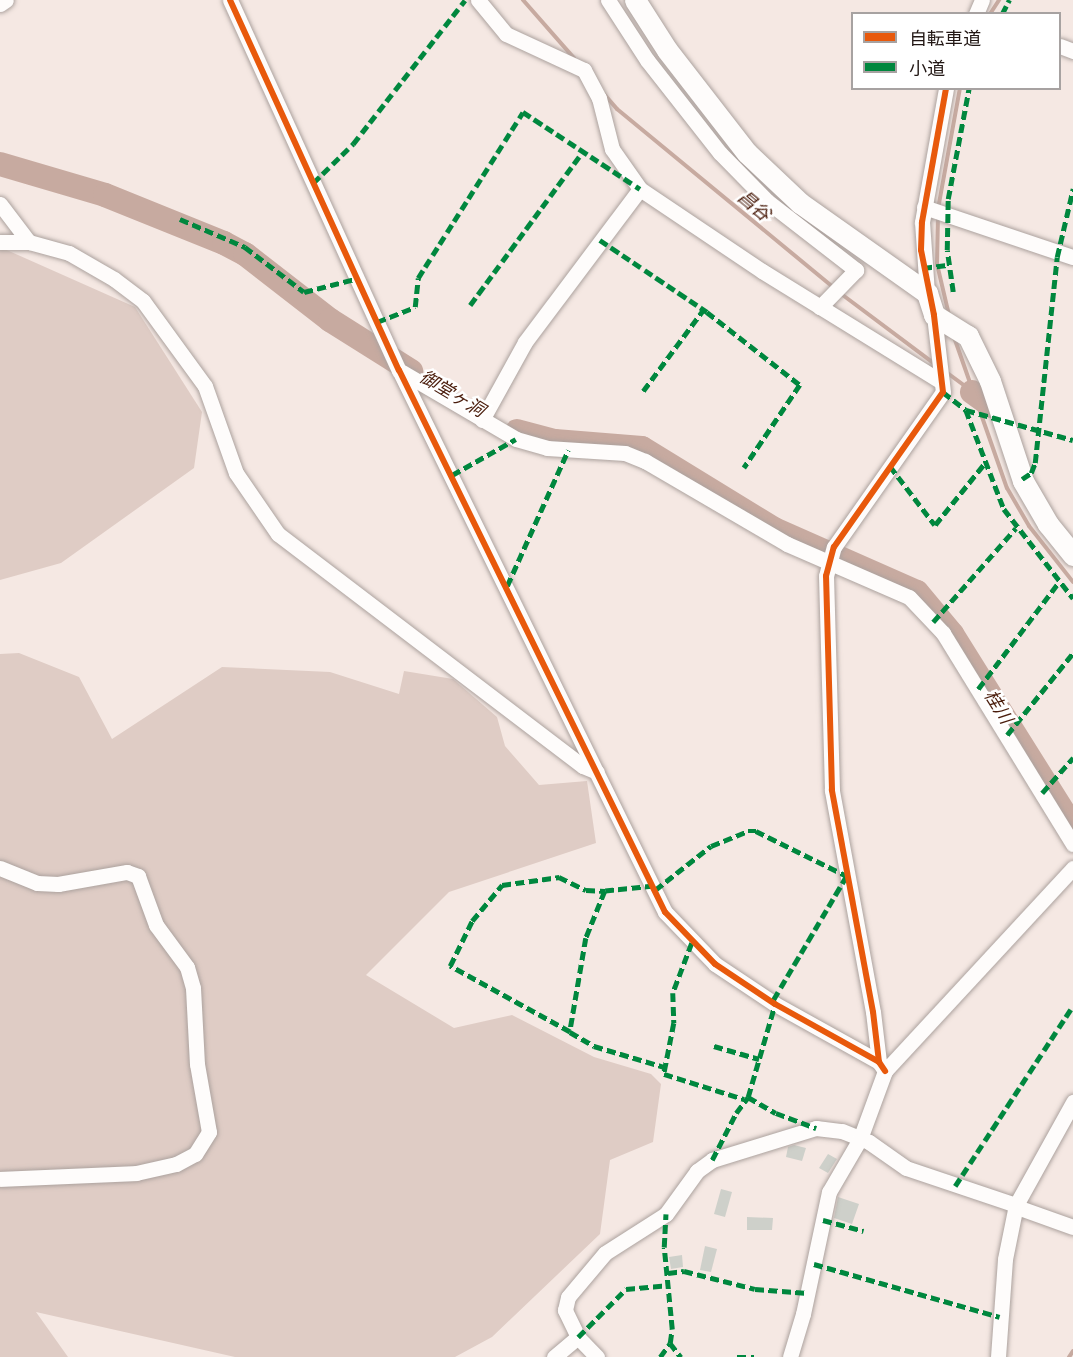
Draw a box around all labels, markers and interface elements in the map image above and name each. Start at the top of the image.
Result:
legend [851,12,1061,90]
text: 自転車道 [909,27,981,50]
text: 小道 [909,57,945,80]
water label: 昌谷 [733,186,775,226]
water label: 御堂ヶ洞 [416,366,488,422]
water label: 桂川 [979,686,1017,728]

